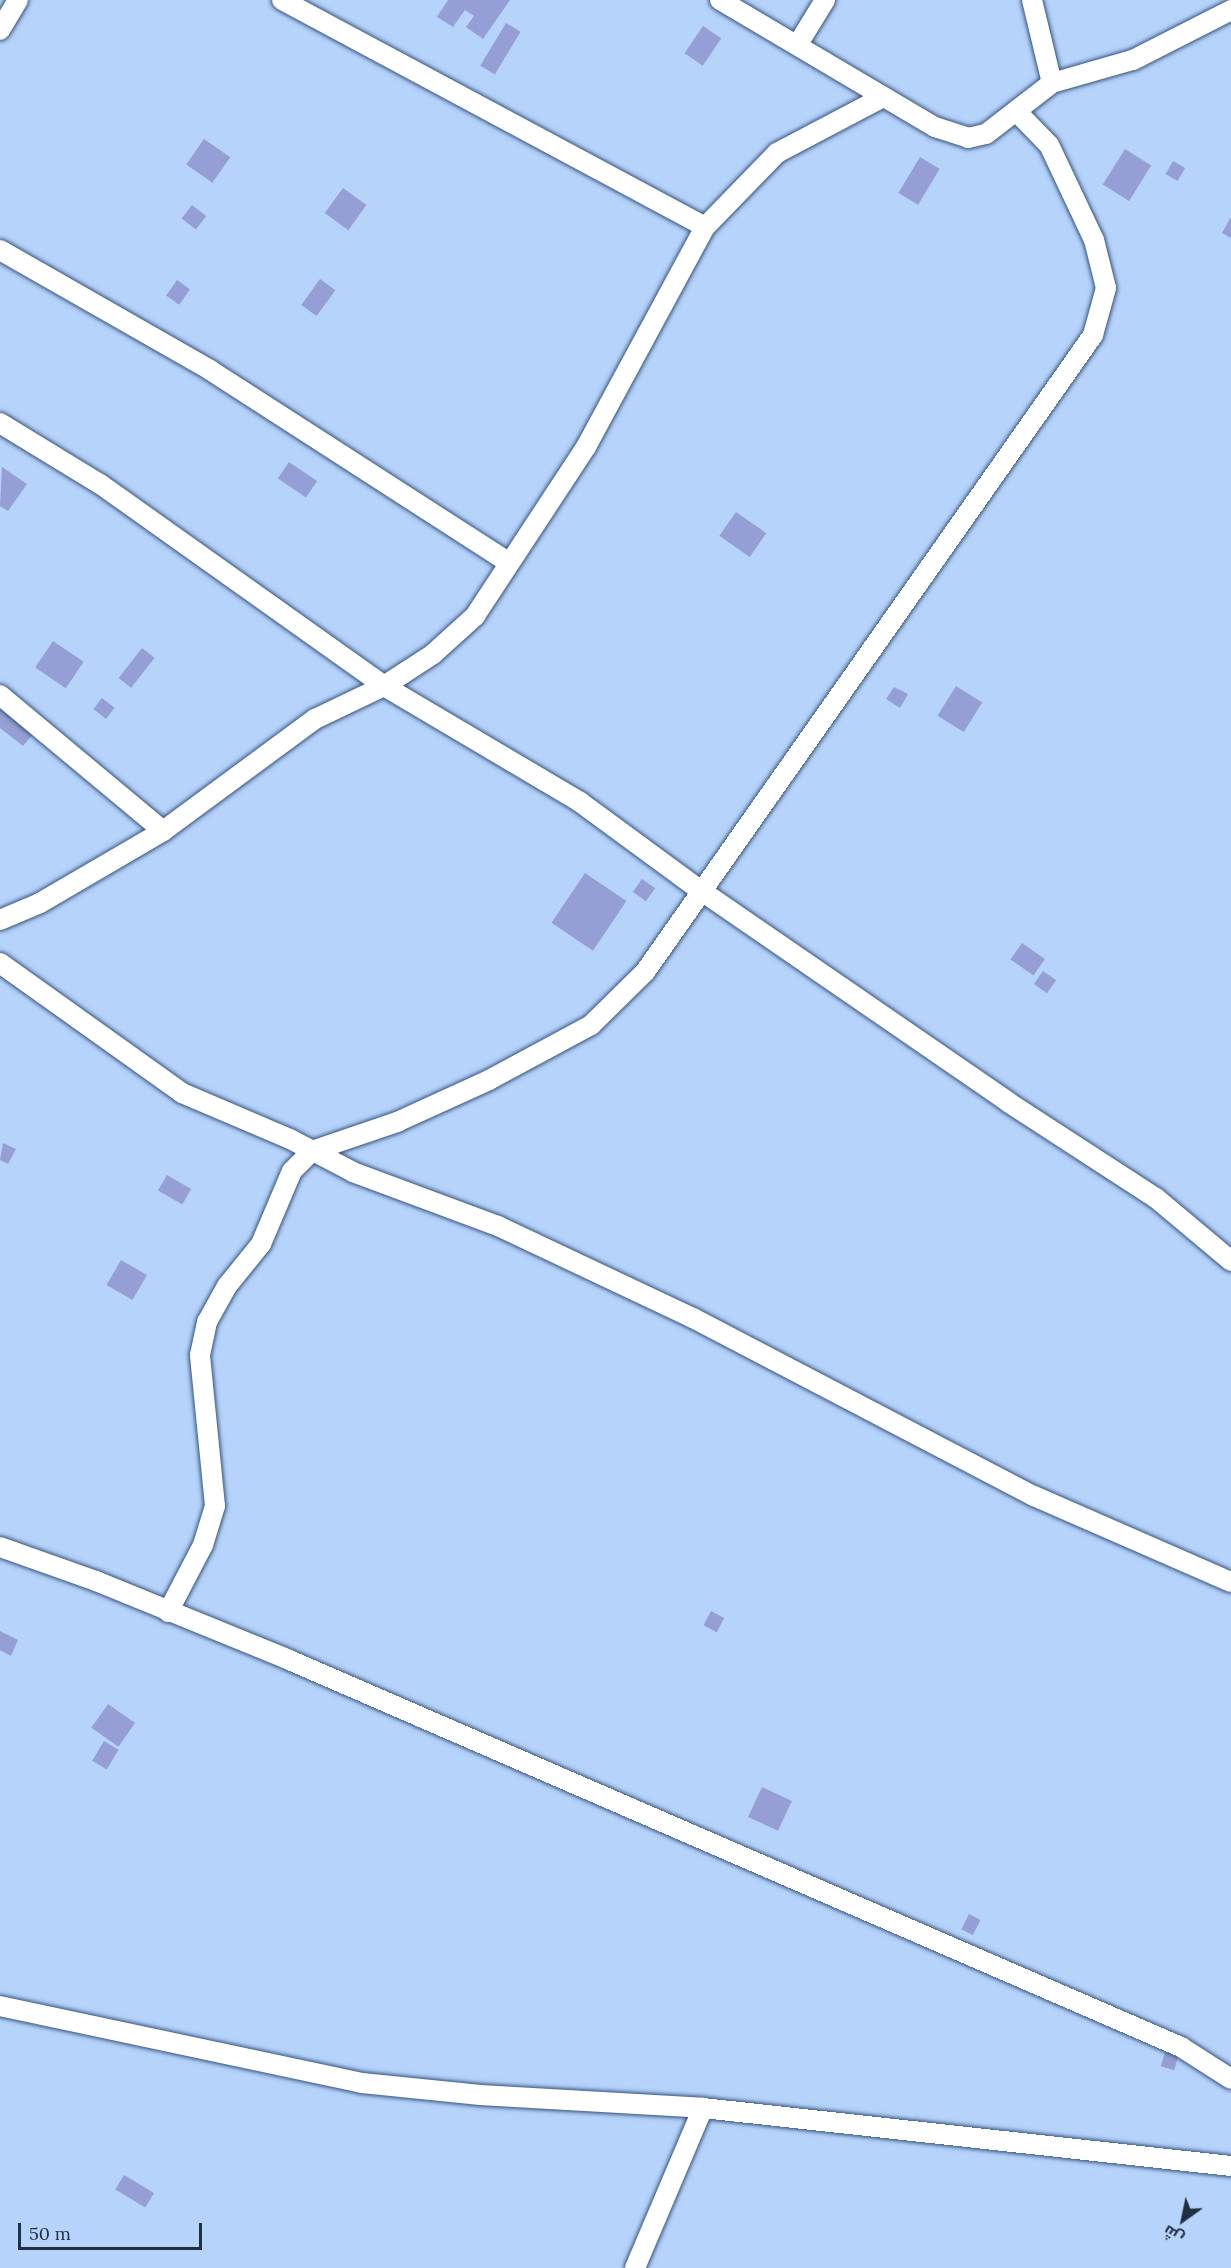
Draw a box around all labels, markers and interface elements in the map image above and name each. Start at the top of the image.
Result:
north arrow [1153,2190,1213,2250]
scale bar [21,2211,206,2249]
text: ش [1159,2221,1187,2249]
text: 50 m [29,2222,71,2245]

